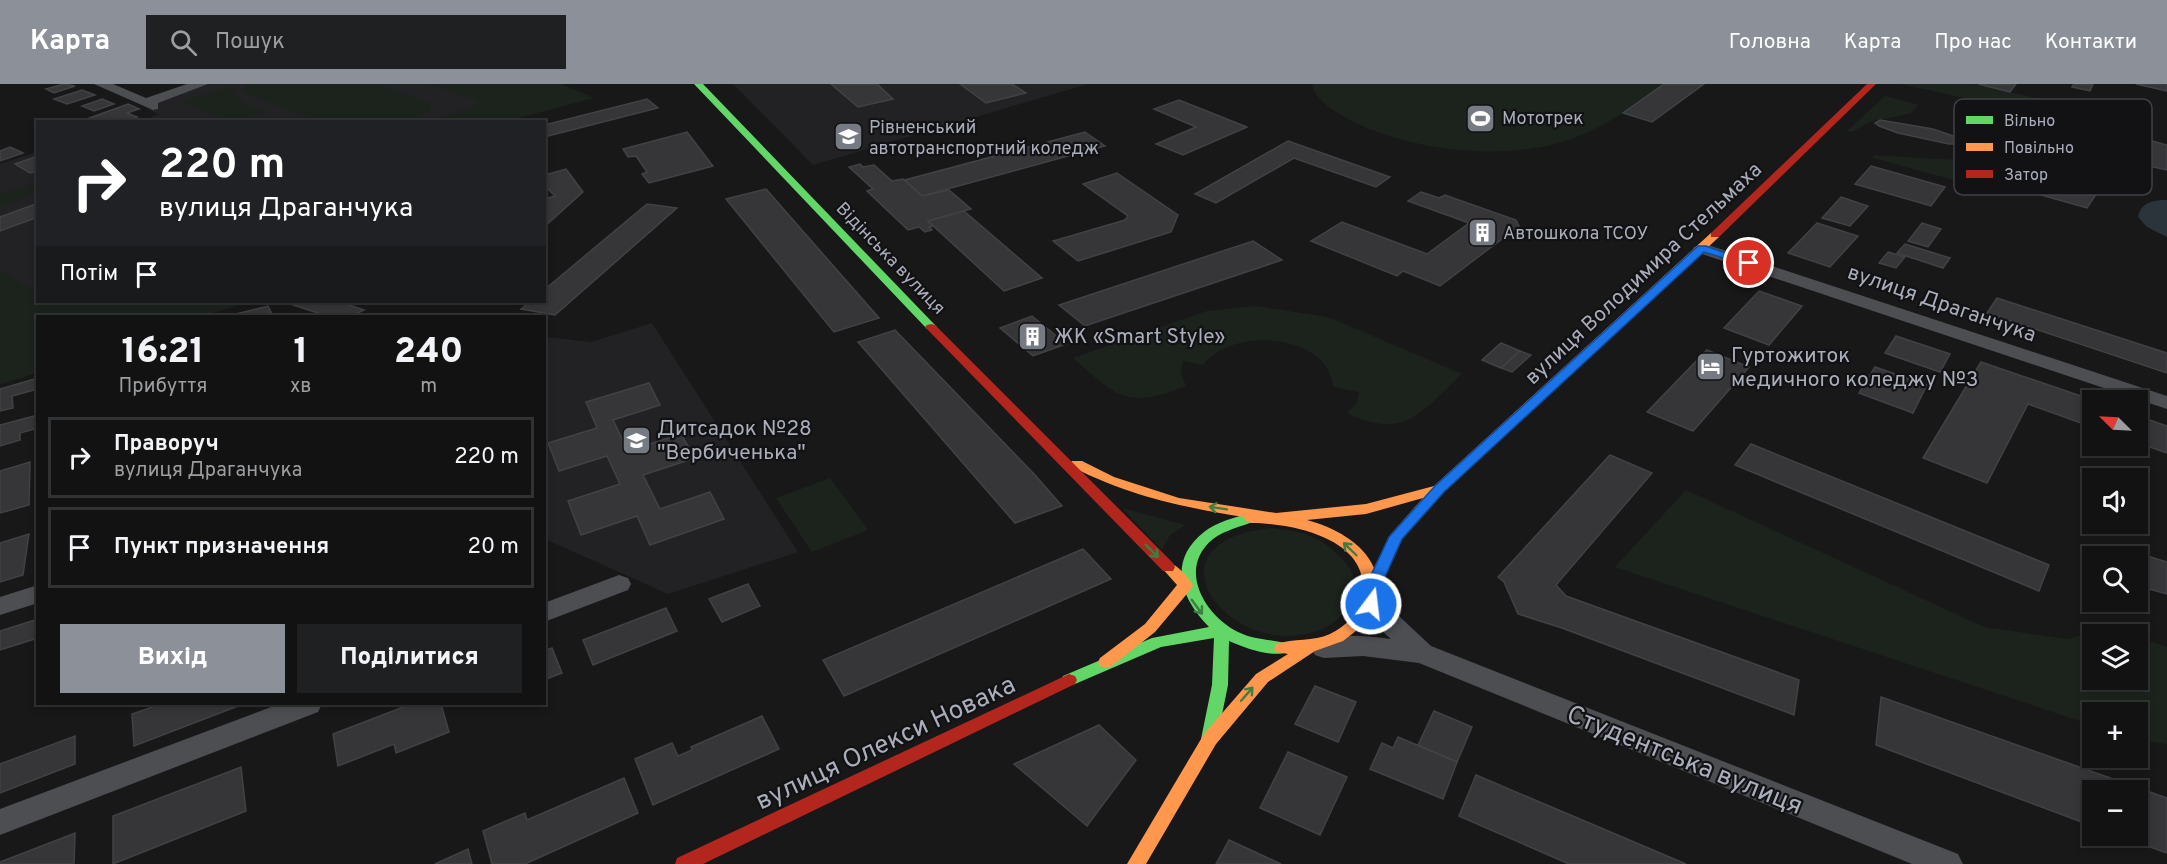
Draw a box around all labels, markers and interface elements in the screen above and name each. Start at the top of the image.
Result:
search box [146,15,566,69]
text: Карта [30,24,110,60]
icon: search [167,26,200,59]
text: Пошук [215,29,285,56]
text: Головна [1729,29,1811,56]
text: Карта [1844,29,1901,56]
text: Про нас [1934,29,2012,56]
text: Контакти [2045,29,2137,56]
legend [1954,99,2152,195]
sports icon: Мототрек [1465,102,1497,134]
place label: Мототрек [1502,108,1584,131]
text: Вільно [2004,112,2055,132]
place label: Рівненський автотранспортний коледж [869,117,1099,161]
school or university icon: Рівненський автотранспортний коледж [832,121,864,153]
text: Повільно [2004,139,2074,159]
text: 220 m [159,140,285,193]
icon: right [60,144,138,222]
street label: вулиця Володимира Стельмаха [1520,157,1768,391]
text: Затор [2004,166,2048,186]
text: вулиця Драганчука [159,192,413,226]
street label: Відінська вулиця [830,198,950,320]
building icon: Автошкола ТСОУ [1466,217,1498,249]
place label: Автошкола ТСОУ [1503,223,1648,246]
pin [1723,237,1774,288]
icon: arrive [1732,246,1765,279]
icon: arrive [130,258,163,291]
street label: вулиця Драганчука [1844,259,2039,349]
text: Потім [60,261,118,288]
building icon: ЖК «Smart Style» [1017,320,1049,352]
place label: ЖК «Smart Style» [1054,324,1225,351]
text: 16:21 [122,330,204,376]
text: 1 [293,330,308,376]
text: 240 [394,330,463,376]
place label: Гуртожиток медичного коледжу №3 [1731,343,1978,394]
hotel icon: Гуртожиток медичного коледжу №3 [1694,351,1726,383]
text: Прибуття [119,374,207,400]
text: хв [290,374,312,400]
text: m [420,374,437,400]
north arrow [2082,390,2148,456]
map controls [2082,390,2148,846]
place label: Дитсадок №28 "Вербиченька" [657,416,812,467]
school or university icon: Дитсадок №28 "Вербиченька" [620,424,652,456]
text: Праворуч [114,431,219,458]
icon: right [63,441,96,474]
text: 220 m [454,444,519,471]
text: вулиця Драганчука [114,458,302,484]
button: sound [2082,468,2148,534]
one-way arrow [1209,503,1229,514]
icon: arrive [63,531,96,564]
text: Пункт призначення [114,534,329,561]
text: 20 m [468,534,519,561]
one-way arrow [1343,542,1358,557]
one-way arrow [1144,544,1159,558]
button: search [2082,546,2148,612]
position arrow [1339,572,1403,636]
one-way arrow [1191,599,1203,615]
button: Вихід [60,624,285,693]
button: Поділитися [297,624,522,693]
button: layers [2082,624,2148,690]
street label: вулиця Олекси Новака [751,669,1021,819]
one-way arrow [1240,687,1254,702]
street label: Студентська вулиця [1561,699,1807,824]
button: + [2082,702,2148,768]
button: − [2082,780,2148,846]

